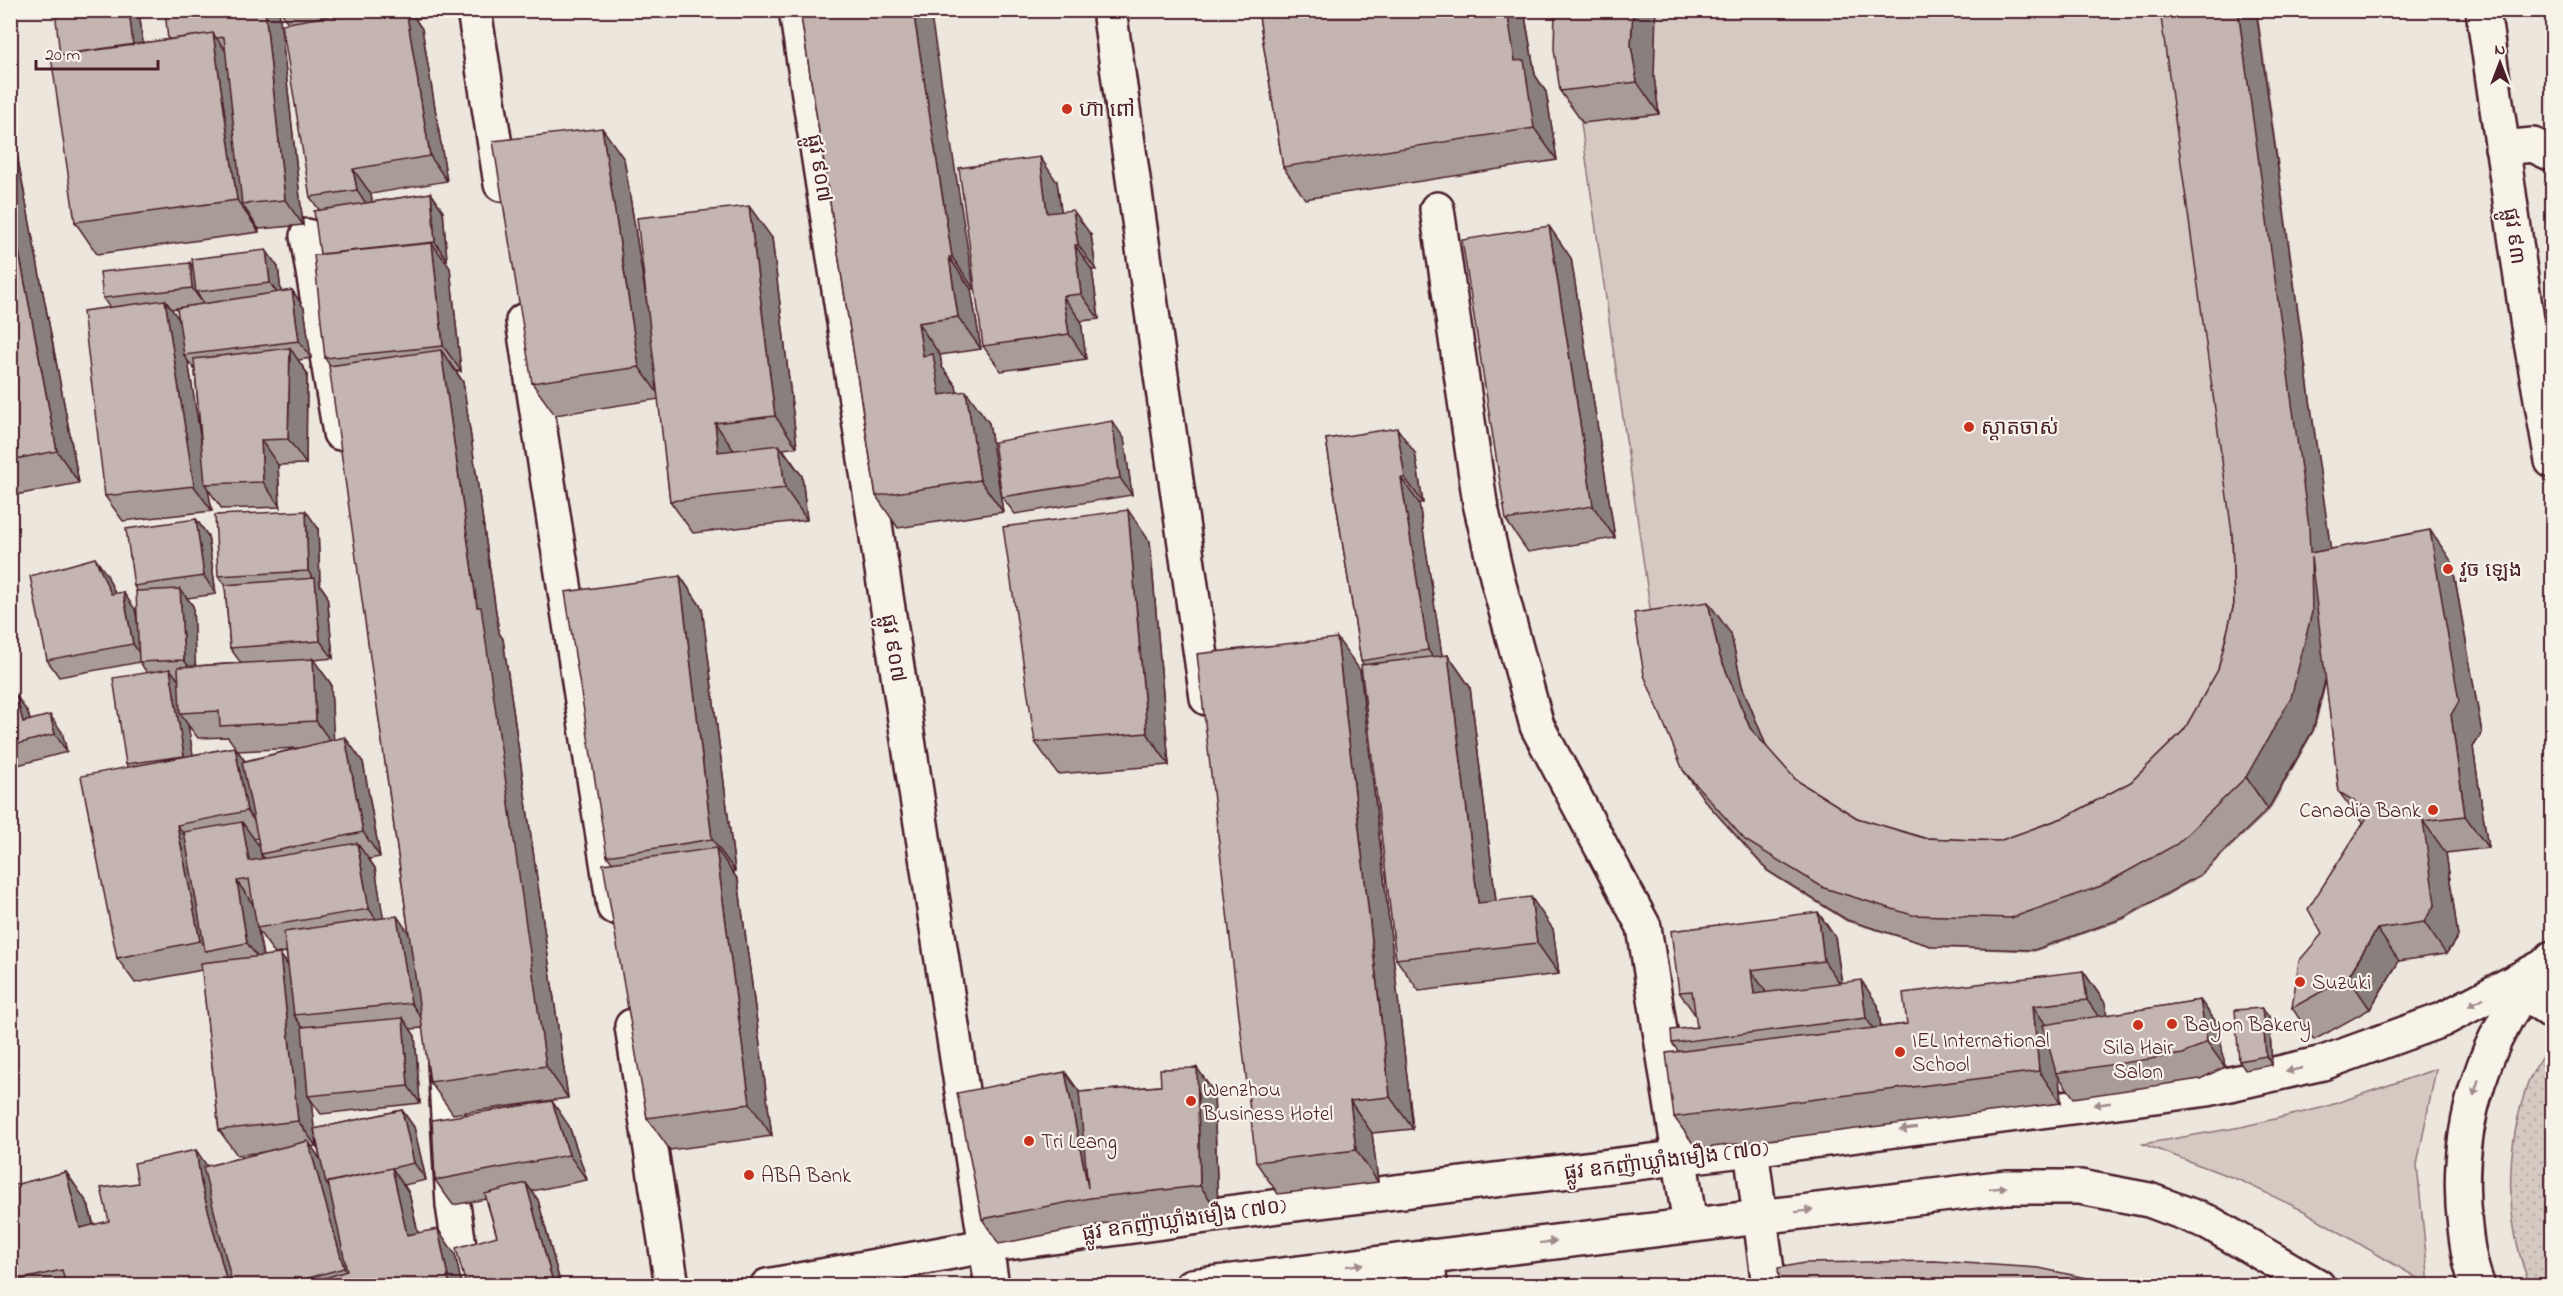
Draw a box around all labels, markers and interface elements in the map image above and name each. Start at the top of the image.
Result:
scale bar [36,33,158,71]
north arrow [2470,33,2530,93]
text: N [2495,38,2506,62]
text: 20 m [45,43,80,69]
place label: ហ៊ា ពៅ [1079,96,1135,126]
marker: ហ៊ា ពៅ [1060,102,1074,116]
street label: ផ្លូវ ៩០៧ [796,132,838,205]
street label: ផ្លូវ ៩៣ [2492,206,2532,267]
place label: ស្ដាតចាស់ [1981,414,2059,444]
marker: ស្ដាតចាស់ [1962,420,1976,434]
place label: វួច ឡេង [2459,556,2522,586]
marker: វួច ឡេង [2441,562,2455,576]
street label: ផ្លូវ ៩០៧ [870,612,912,685]
place label: Canadia Bank [2299,797,2422,827]
marker: Canadia Bank [2426,803,2440,817]
place label: Suzuki [2312,969,2371,999]
marker: Suzuki [2293,975,2307,989]
one-way arrow [2467,997,2484,1007]
place label: Bayon Bakery [2183,1011,2311,1043]
marker: Bayon Bakery [2165,1017,2179,1031]
marker: Sila Hair Salon [2131,1018,2145,1032]
place label: IEL International School [1912,1027,2050,1081]
place label: Sila Hair Salon [2102,1034,2174,1088]
marker: IEL International School [1893,1045,1907,1059]
one-way arrow [2284,1066,2303,1075]
place label: Wenzhou Business Hotel [1202,1076,1333,1130]
one-way arrow [2471,1079,2480,1097]
marker: Wenzhou Business Hotel [1184,1094,1198,1108]
one-way arrow [2092,1100,2111,1109]
one-way arrow [1899,1125,1918,1134]
place label: Tri Leang [1041,1128,1117,1160]
marker: Tri Leang [1022,1134,1036,1148]
street label: ផ្លូវ ឧកញ៉ាឃ្លាំងមឿង (៧០) [1562,1134,1770,1192]
place label: ABA Bank [761,1162,852,1192]
marker: ABA Bank [742,1168,756,1182]
one-way arrow [1989,1183,2008,1193]
street label: ផ្លូវ ឧកញ៉ាឃ្លាំងមឿង (៧០) [1080,1191,1289,1252]
one-way arrow [1795,1207,1814,1216]
one-way arrow [1539,1237,1558,1247]
one-way arrow [1345,1261,1364,1270]

